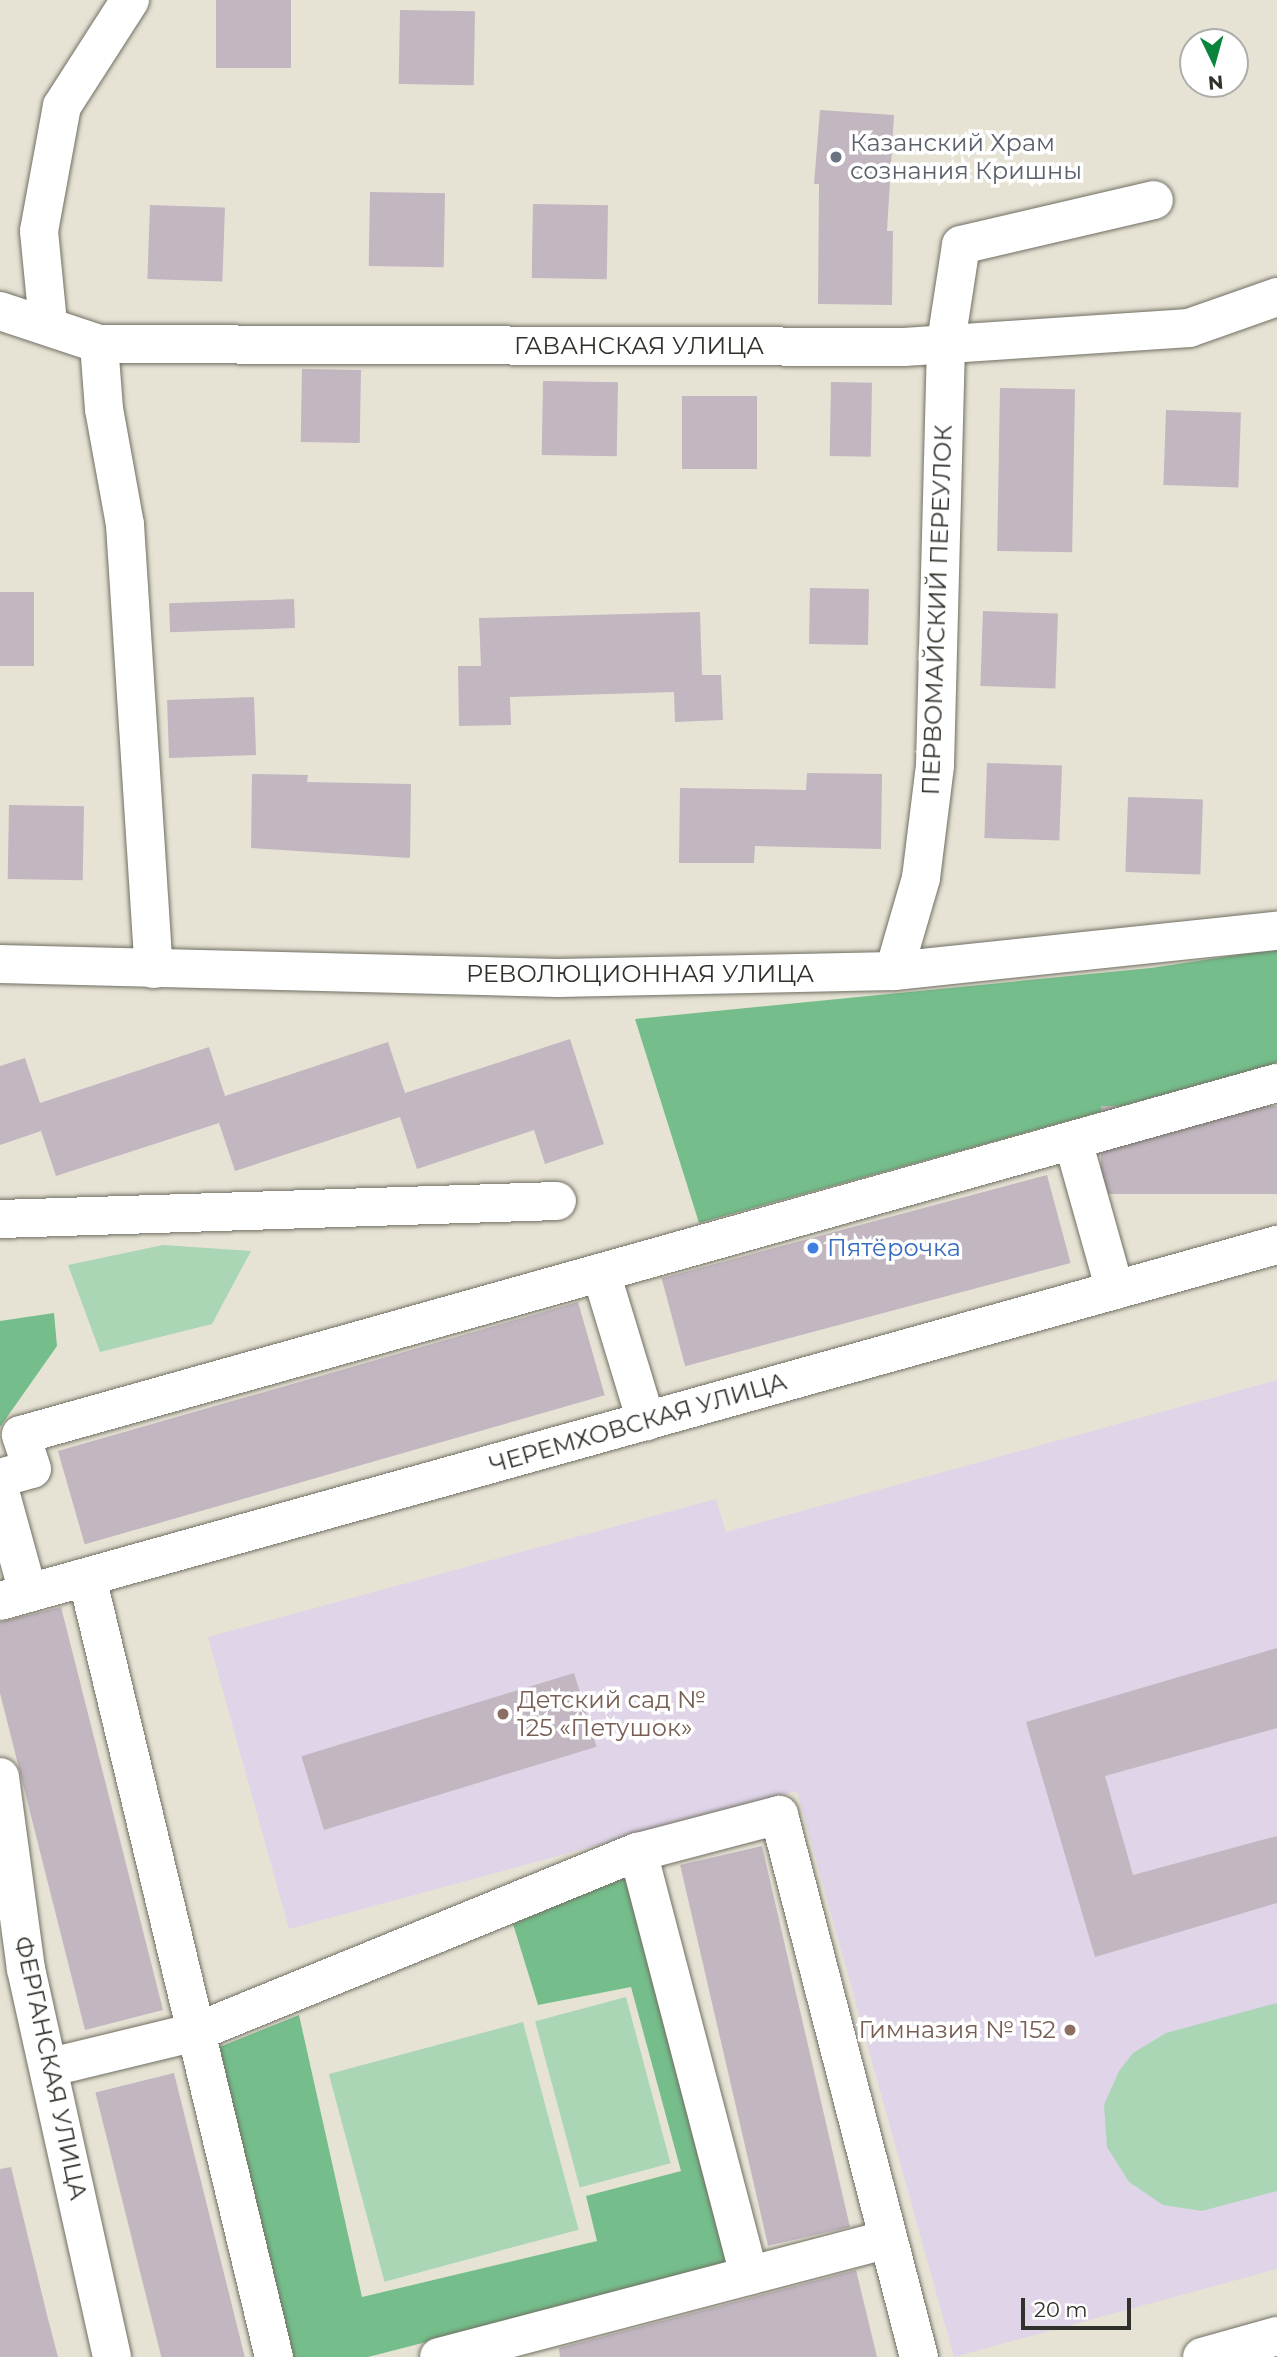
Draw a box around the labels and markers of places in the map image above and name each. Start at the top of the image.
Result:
place label: Казанский Храм сознания Кришны [850,129,1082,185]
marker: Казанский Храм сознания Кришны [828,149,844,165]
place label: Пятёрочка [827,1234,961,1262]
marker: Пятёрочка [805,1240,821,1256]
place label: Детский сад № 125 «Петушок» [517,1686,706,1742]
marker: Детский сад № 125 «Петушок» [495,1706,511,1722]
place label: Гимназия № 152 [858,2016,1056,2044]
marker: Гимназия № 152 [1062,2022,1078,2038]

